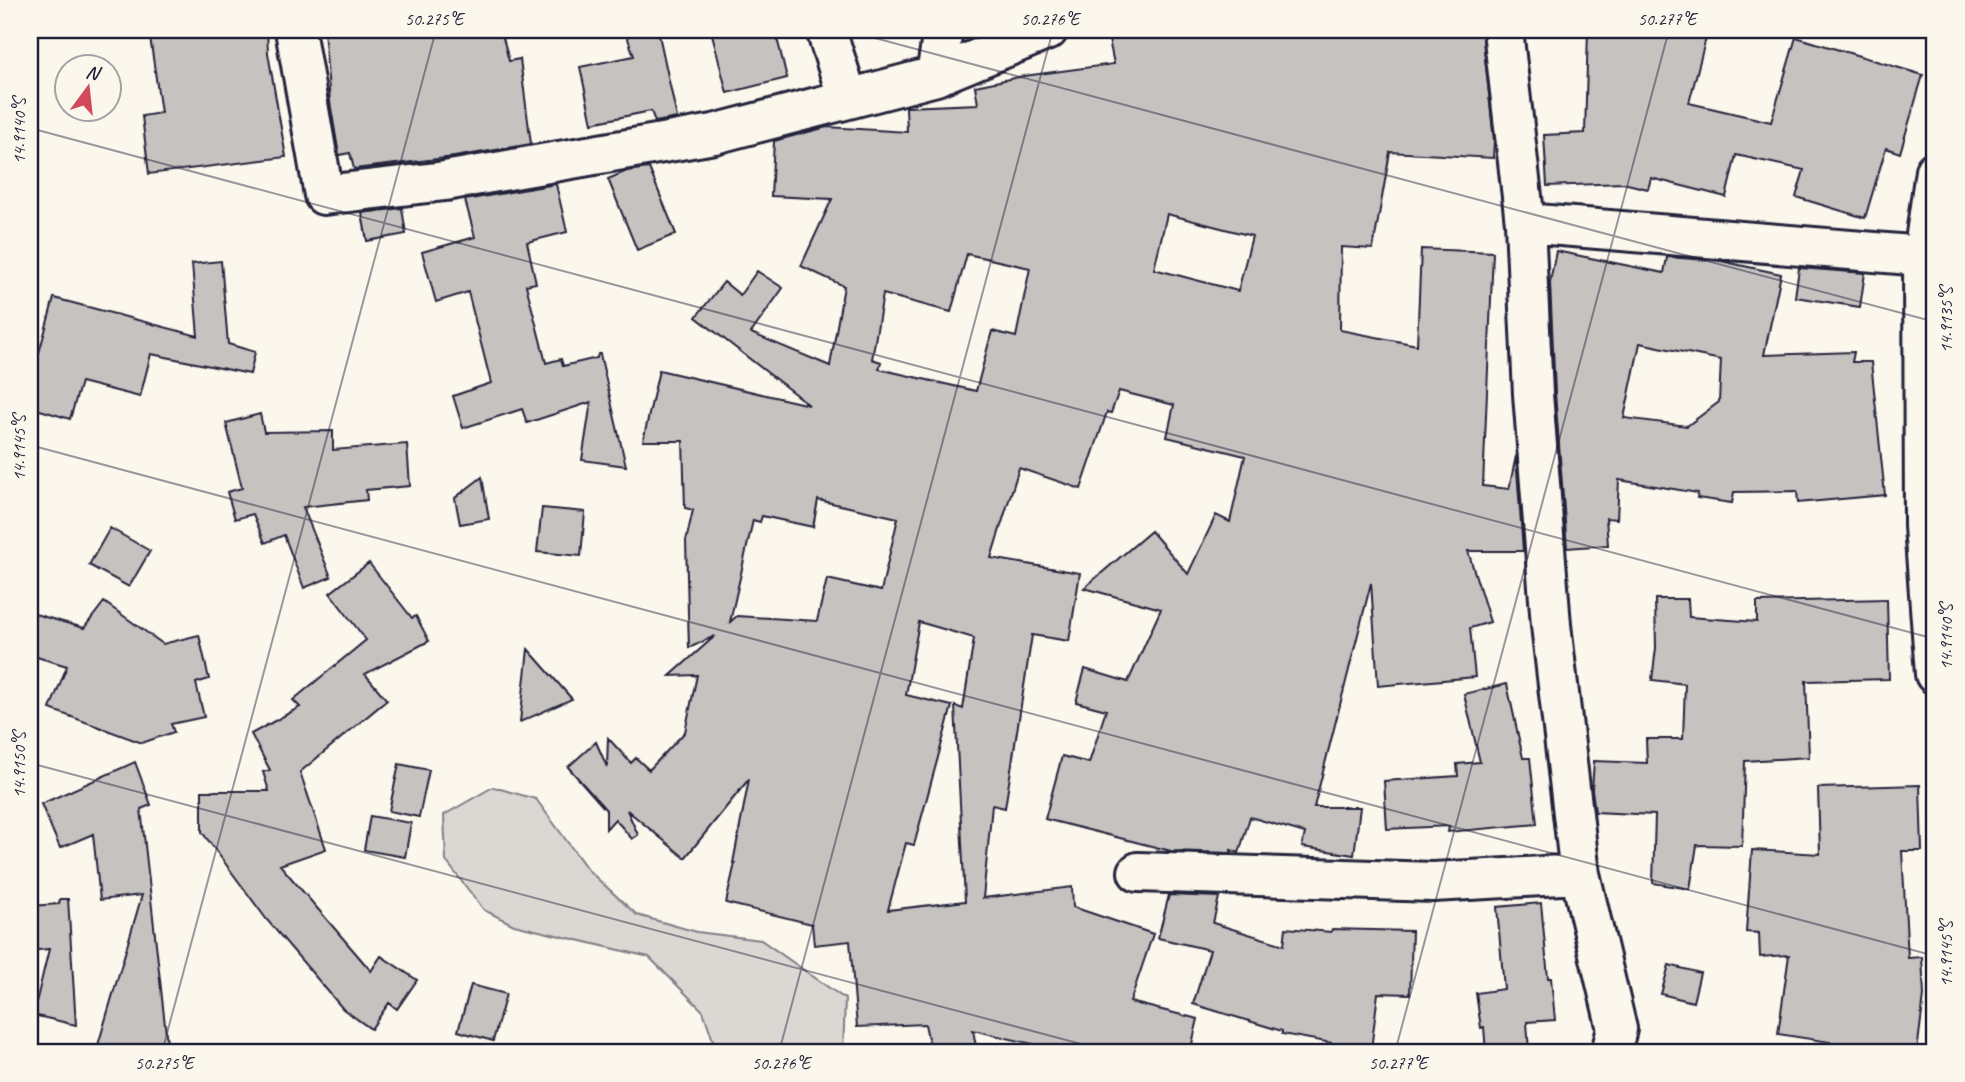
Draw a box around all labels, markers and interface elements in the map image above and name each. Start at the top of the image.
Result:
text: 50.275°E [405,8,466,30]
text: 50.276°E [1021,8,1082,30]
text: 50.277°E [1638,8,1699,30]
north arrow [52,52,122,122]
text: N [83,59,104,86]
text: 14.9140°S [8,95,30,164]
text: 14.9135°S [1935,284,1957,353]
text: 14.9145°S [8,412,30,481]
text: 14.9140°S [1935,601,1957,670]
text: 14.9150°S [8,729,30,798]
text: 14.9145°S [1935,918,1957,987]
text: 50.275°E [135,1052,196,1074]
text: 50.276°E [752,1052,813,1074]
text: 50.277°E [1369,1052,1430,1074]

